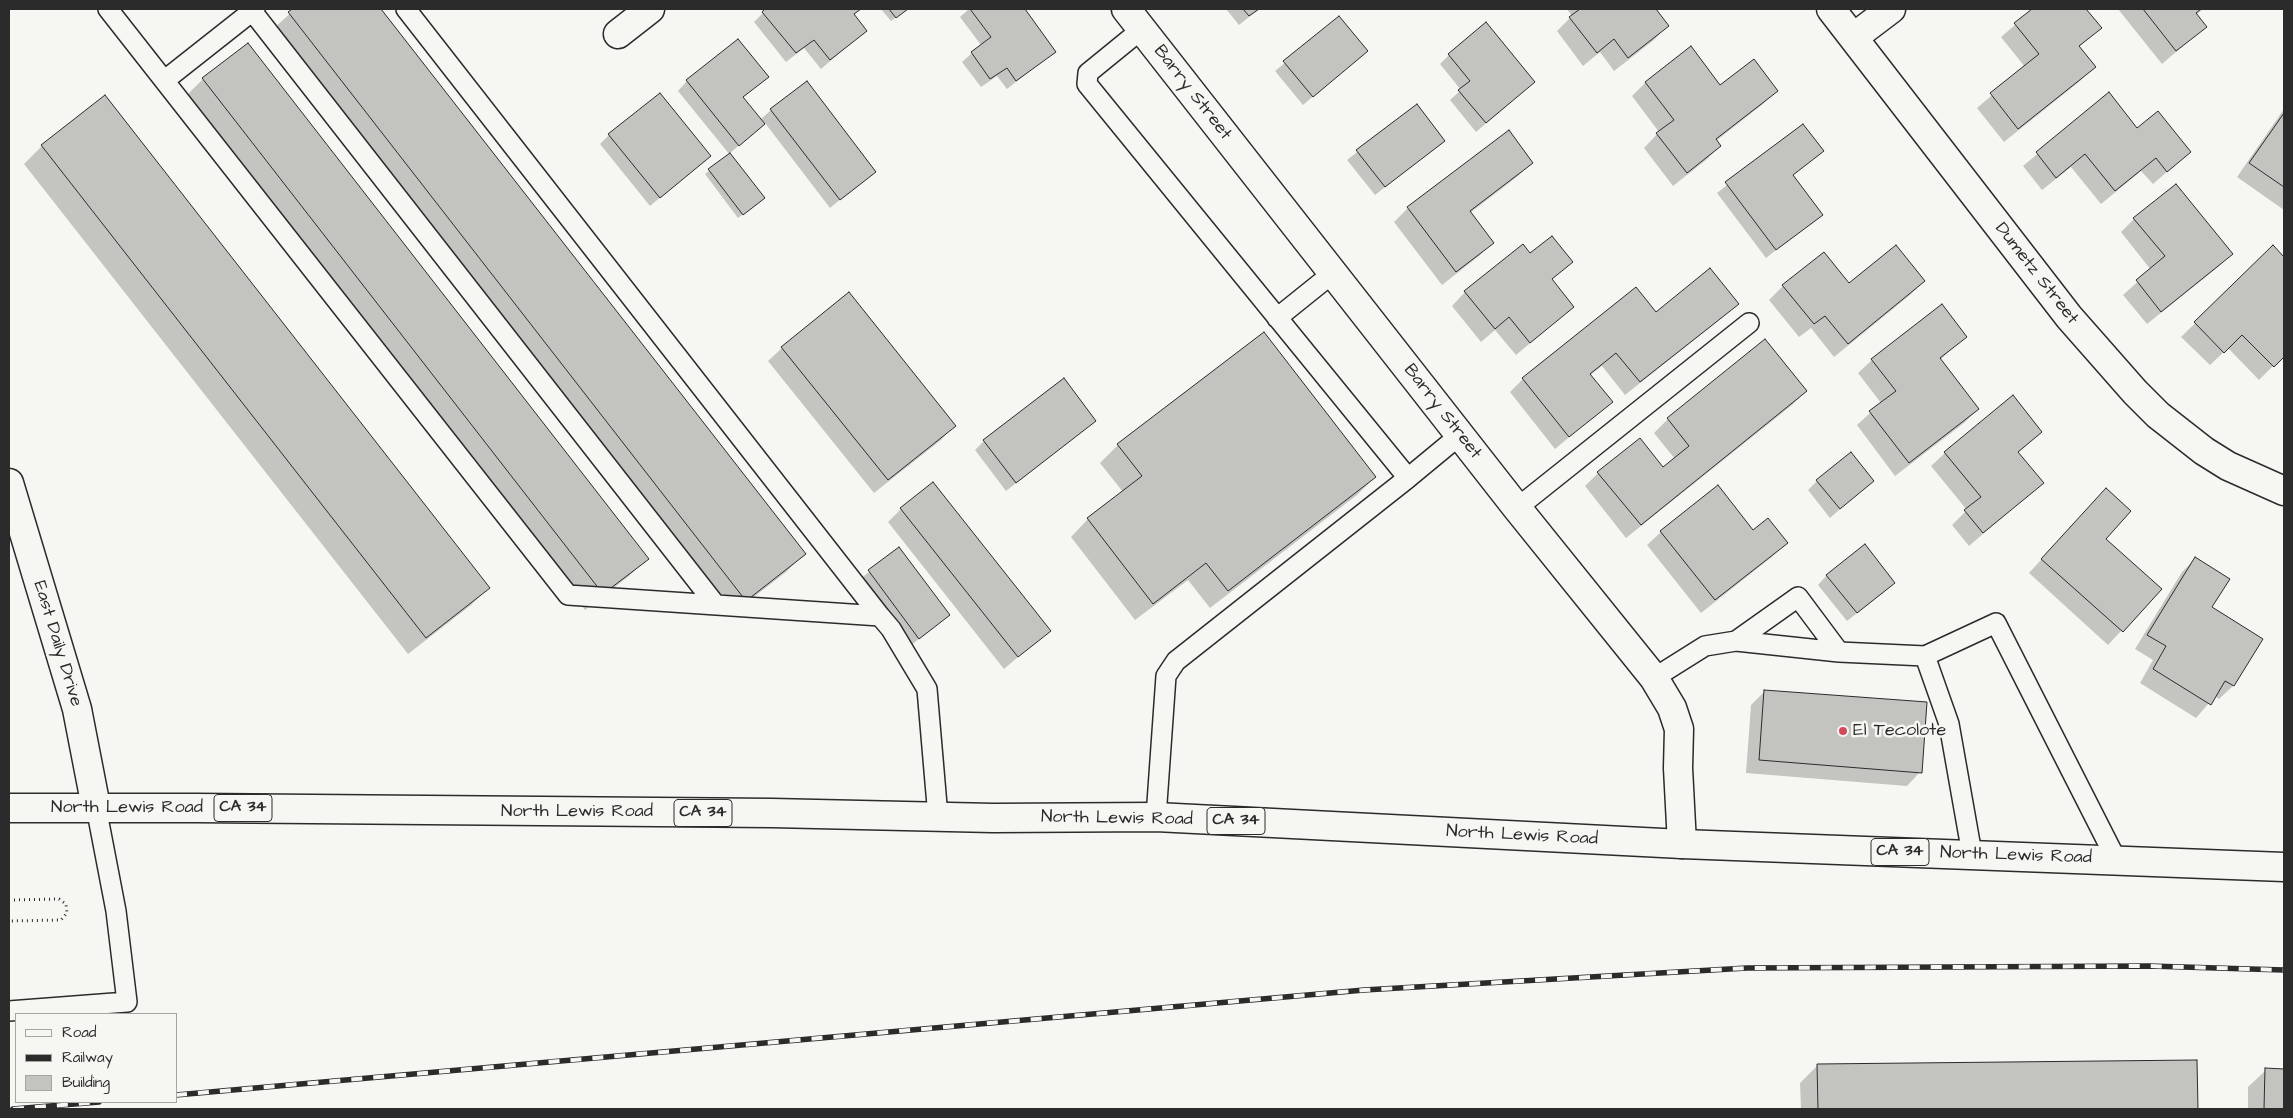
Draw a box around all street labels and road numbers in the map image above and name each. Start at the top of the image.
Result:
street label: Barry Street [1148,41,1236,145]
street label: Dumetz Street [1989,219,2083,329]
street label: Barry Street [1398,360,1486,464]
street label: East Daily Drive [28,579,86,709]
road number: CA 34 [214,794,272,821]
street label: North Lewis Road [51,797,203,819]
road number: CA 34 [674,800,732,826]
street label: North Lewis Road [501,801,653,823]
street label: North Lewis Road [1041,807,1193,831]
road number: CA 34 [1207,808,1265,834]
street label: North Lewis Road [1446,821,1598,851]
road number: CA 34 [1871,839,1929,866]
street label: North Lewis Road [1940,843,2092,869]

